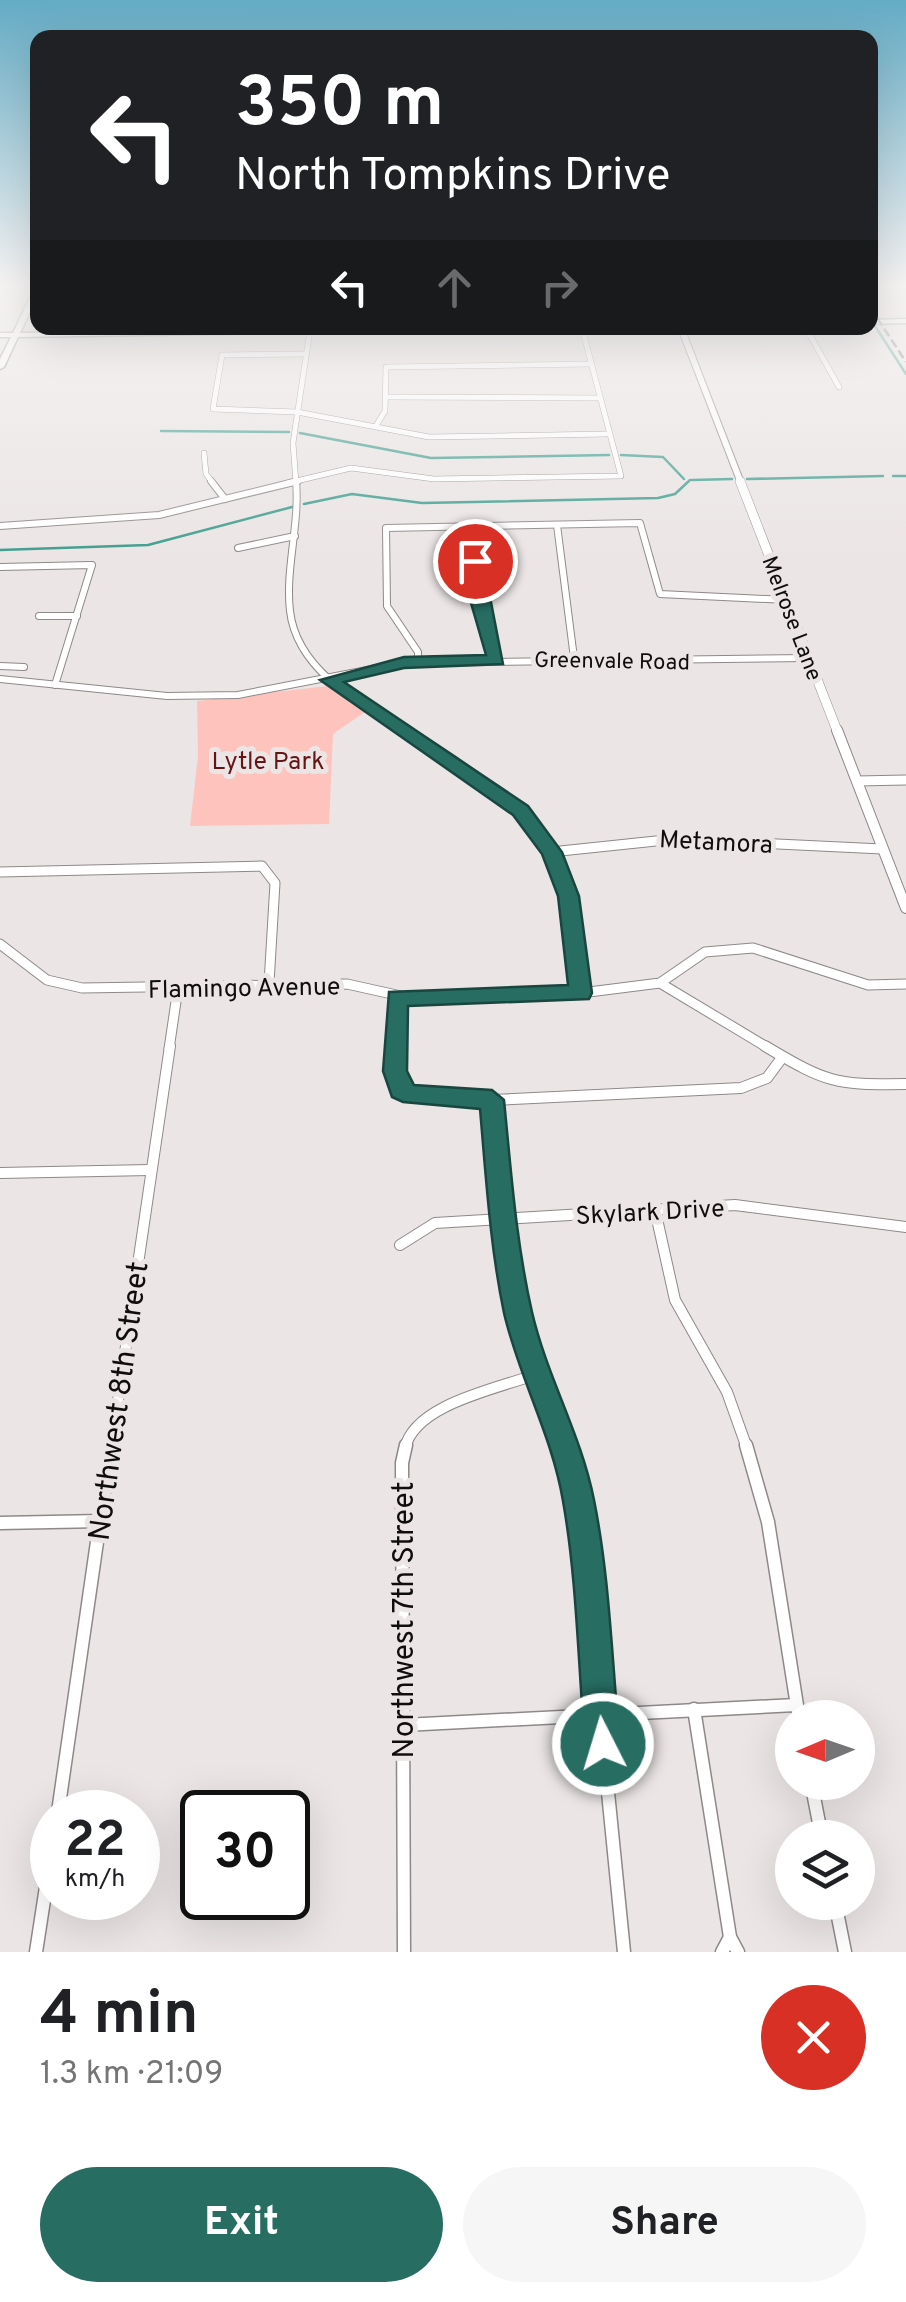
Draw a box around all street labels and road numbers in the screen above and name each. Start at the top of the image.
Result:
street label: Melrose Lane [755,553,827,685]
street label: Greenvale Road [534,648,690,677]
street label: Metamora [658,825,773,863]
street label: Flamingo Avenue [148,972,341,1008]
street label: Skylark Drive [575,1194,725,1234]
street label: Northwest 8th Street [83,1259,158,1543]
street label: Northwest 7th Street [387,1481,424,1759]

